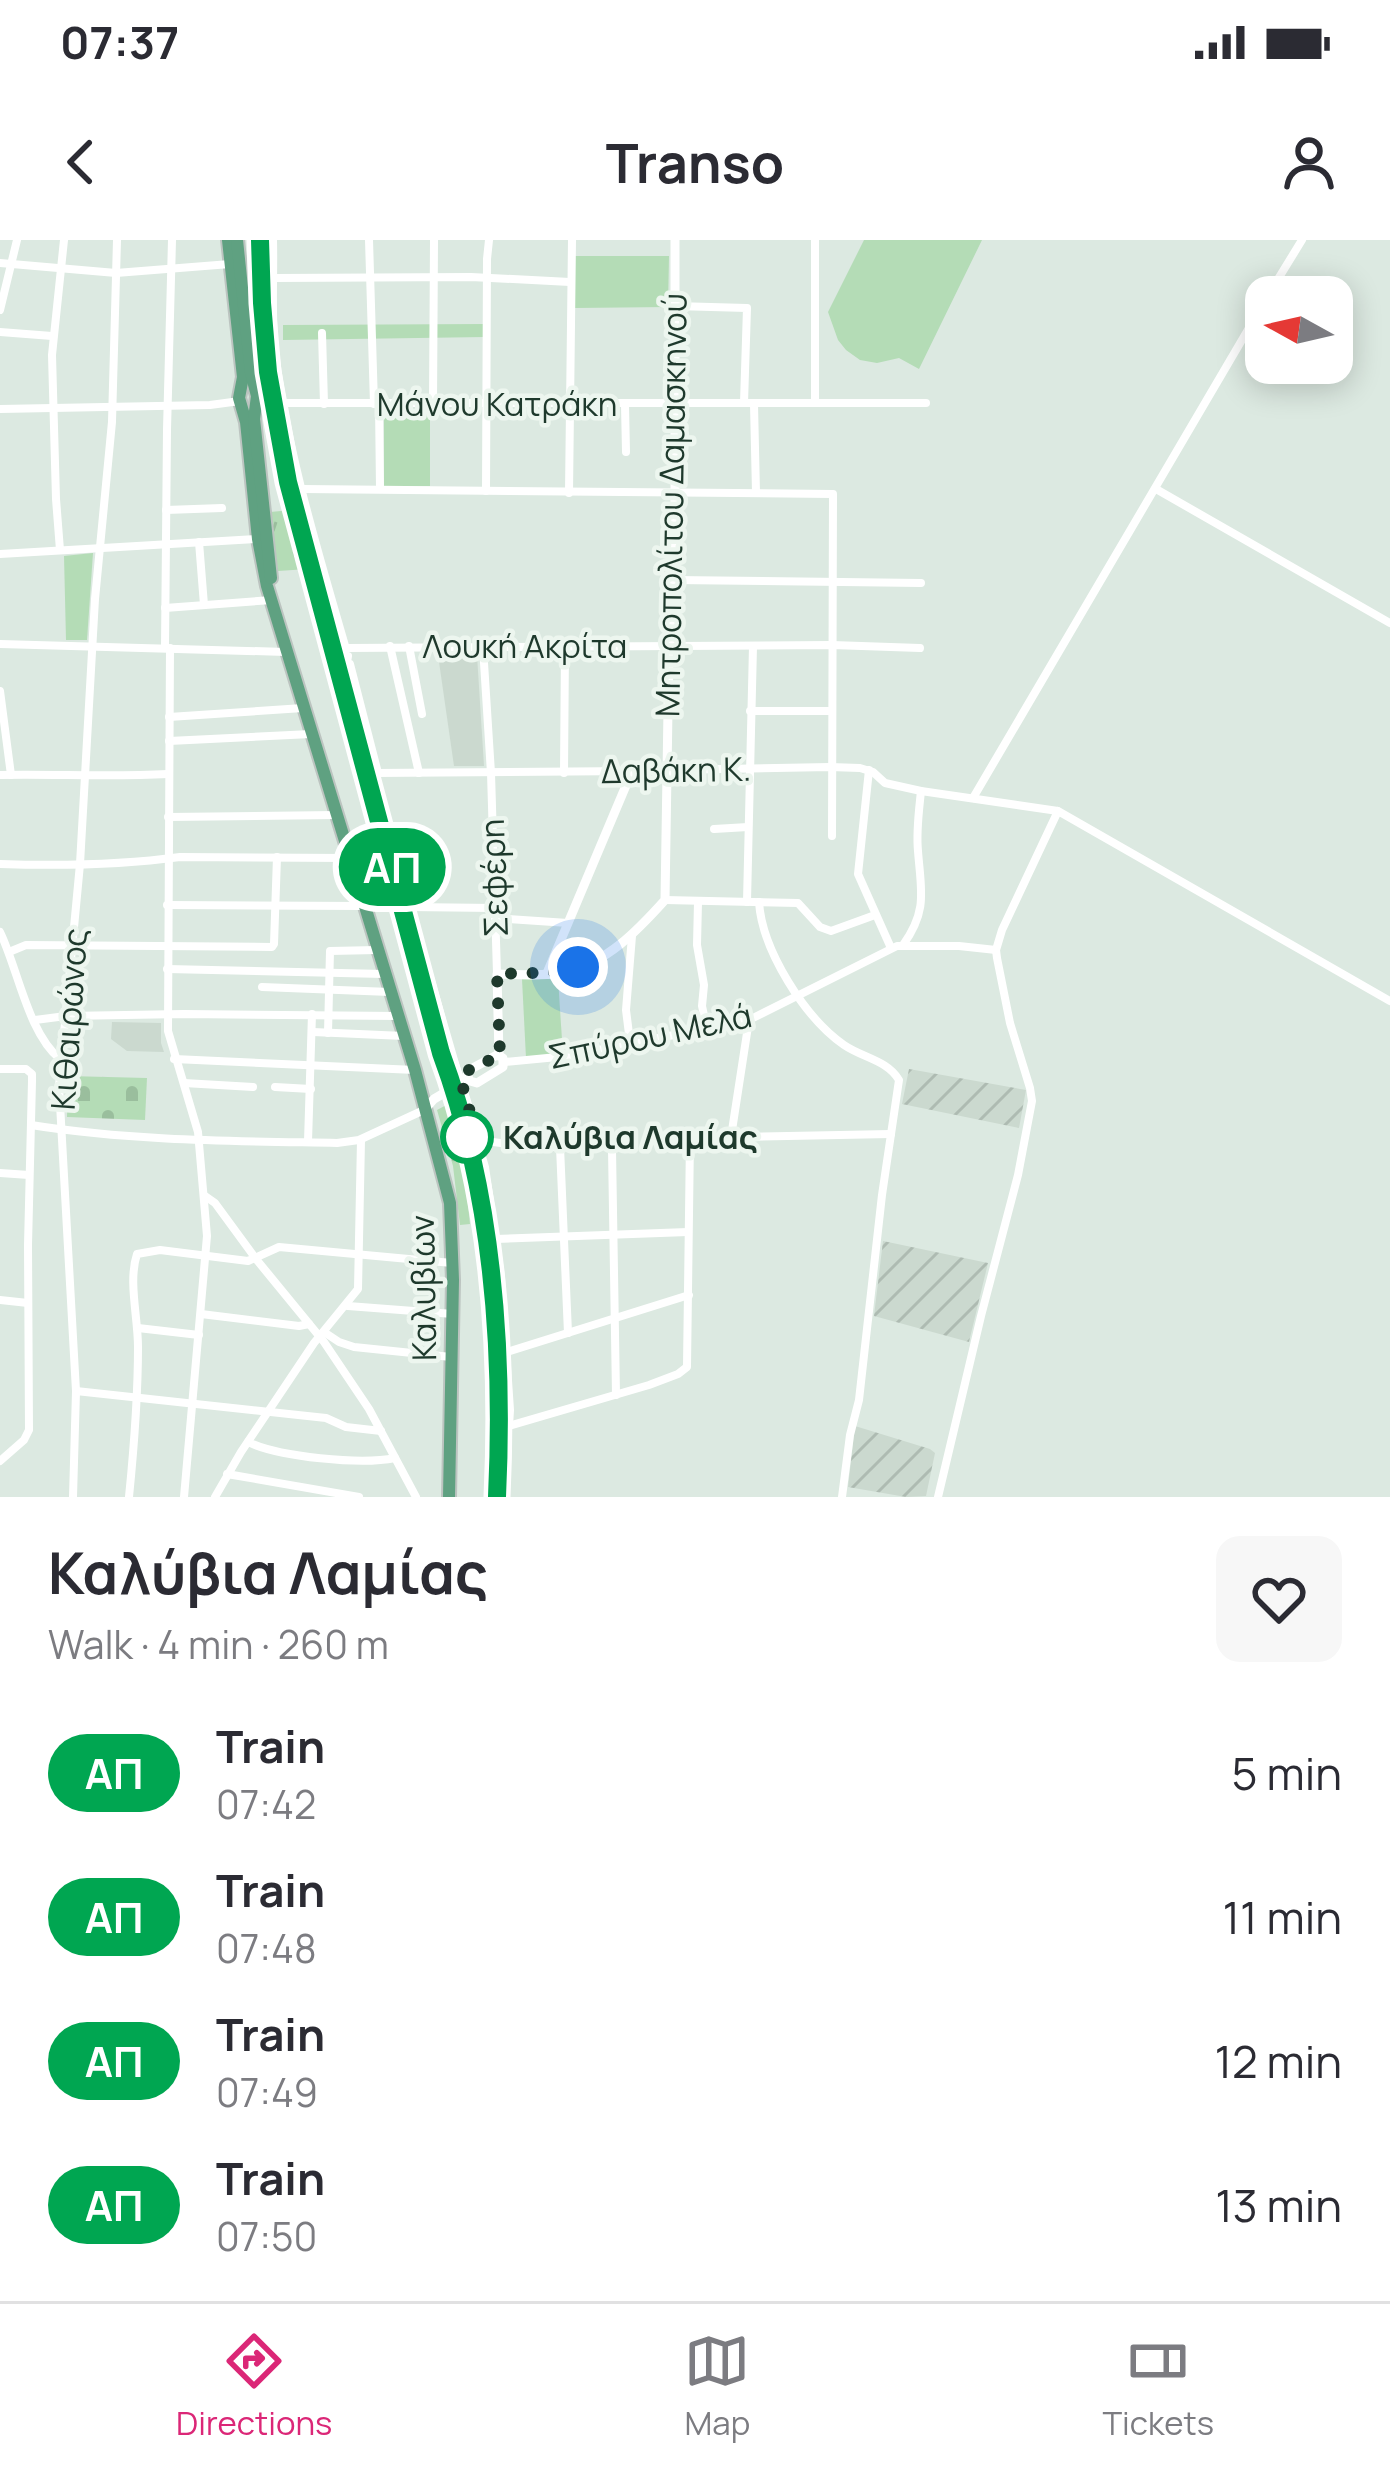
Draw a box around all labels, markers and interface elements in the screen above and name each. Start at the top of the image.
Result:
text: 07:37 [60,11,179,73]
text: Transo [606,125,784,199]
icon: back [48,129,114,195]
icon: person [1276,129,1342,195]
north arrow [1245,276,1353,384]
map controls [1245,276,1353,384]
street label: Μητροπολίτου Δαμασκηνού [644,293,697,717]
street label: Μάνου Κατράκη [377,381,617,426]
street label: Λουκή Ακρίτα [423,623,627,668]
street label: Δαβάκη Κ. [600,746,752,793]
street label: Σεφέρη [469,818,518,938]
line badge: ΑΠ [338,828,446,906]
text: ΑΠ [363,838,421,896]
street label: Κιθαιρώνος [40,926,97,1111]
your location [548,937,608,997]
street label: Σπύρου Μελά [544,992,756,1079]
marker: Καλύβια Λαμίας [442,1112,492,1162]
place label: Καλύβια Λαμίας [503,1114,758,1159]
street label: Καλυβίων [399,1214,446,1361]
text: Καλύβια Λαμίας [48,1533,488,1611]
button: heart [1216,1536,1342,1662]
text: Walk · 4 min · 260 m [48,1617,389,1671]
text: Train [216,1715,325,1777]
text: 5 min [1232,1742,1342,1804]
text: ΑΠ [85,1744,143,1802]
text: 07:42 [216,1777,316,1831]
text: Train [216,1859,325,1921]
text: 11 min [1223,1886,1342,1948]
text: ΑΠ [85,1888,143,1946]
text: 07:48 [216,1921,317,1975]
text: Train [216,2003,325,2065]
text: 12 min [1214,2030,1342,2092]
text: ΑΠ [85,2032,143,2090]
text: 07:49 [216,2065,318,2119]
text: Train [216,2147,325,2209]
text: 13 min [1215,2174,1342,2236]
text: ΑΠ [85,2176,143,2234]
text: 07:50 [216,2209,317,2263]
tab: Directions [176,2328,332,2445]
tab: Map [684,2328,750,2445]
tab: Tickets [1102,2328,1214,2445]

